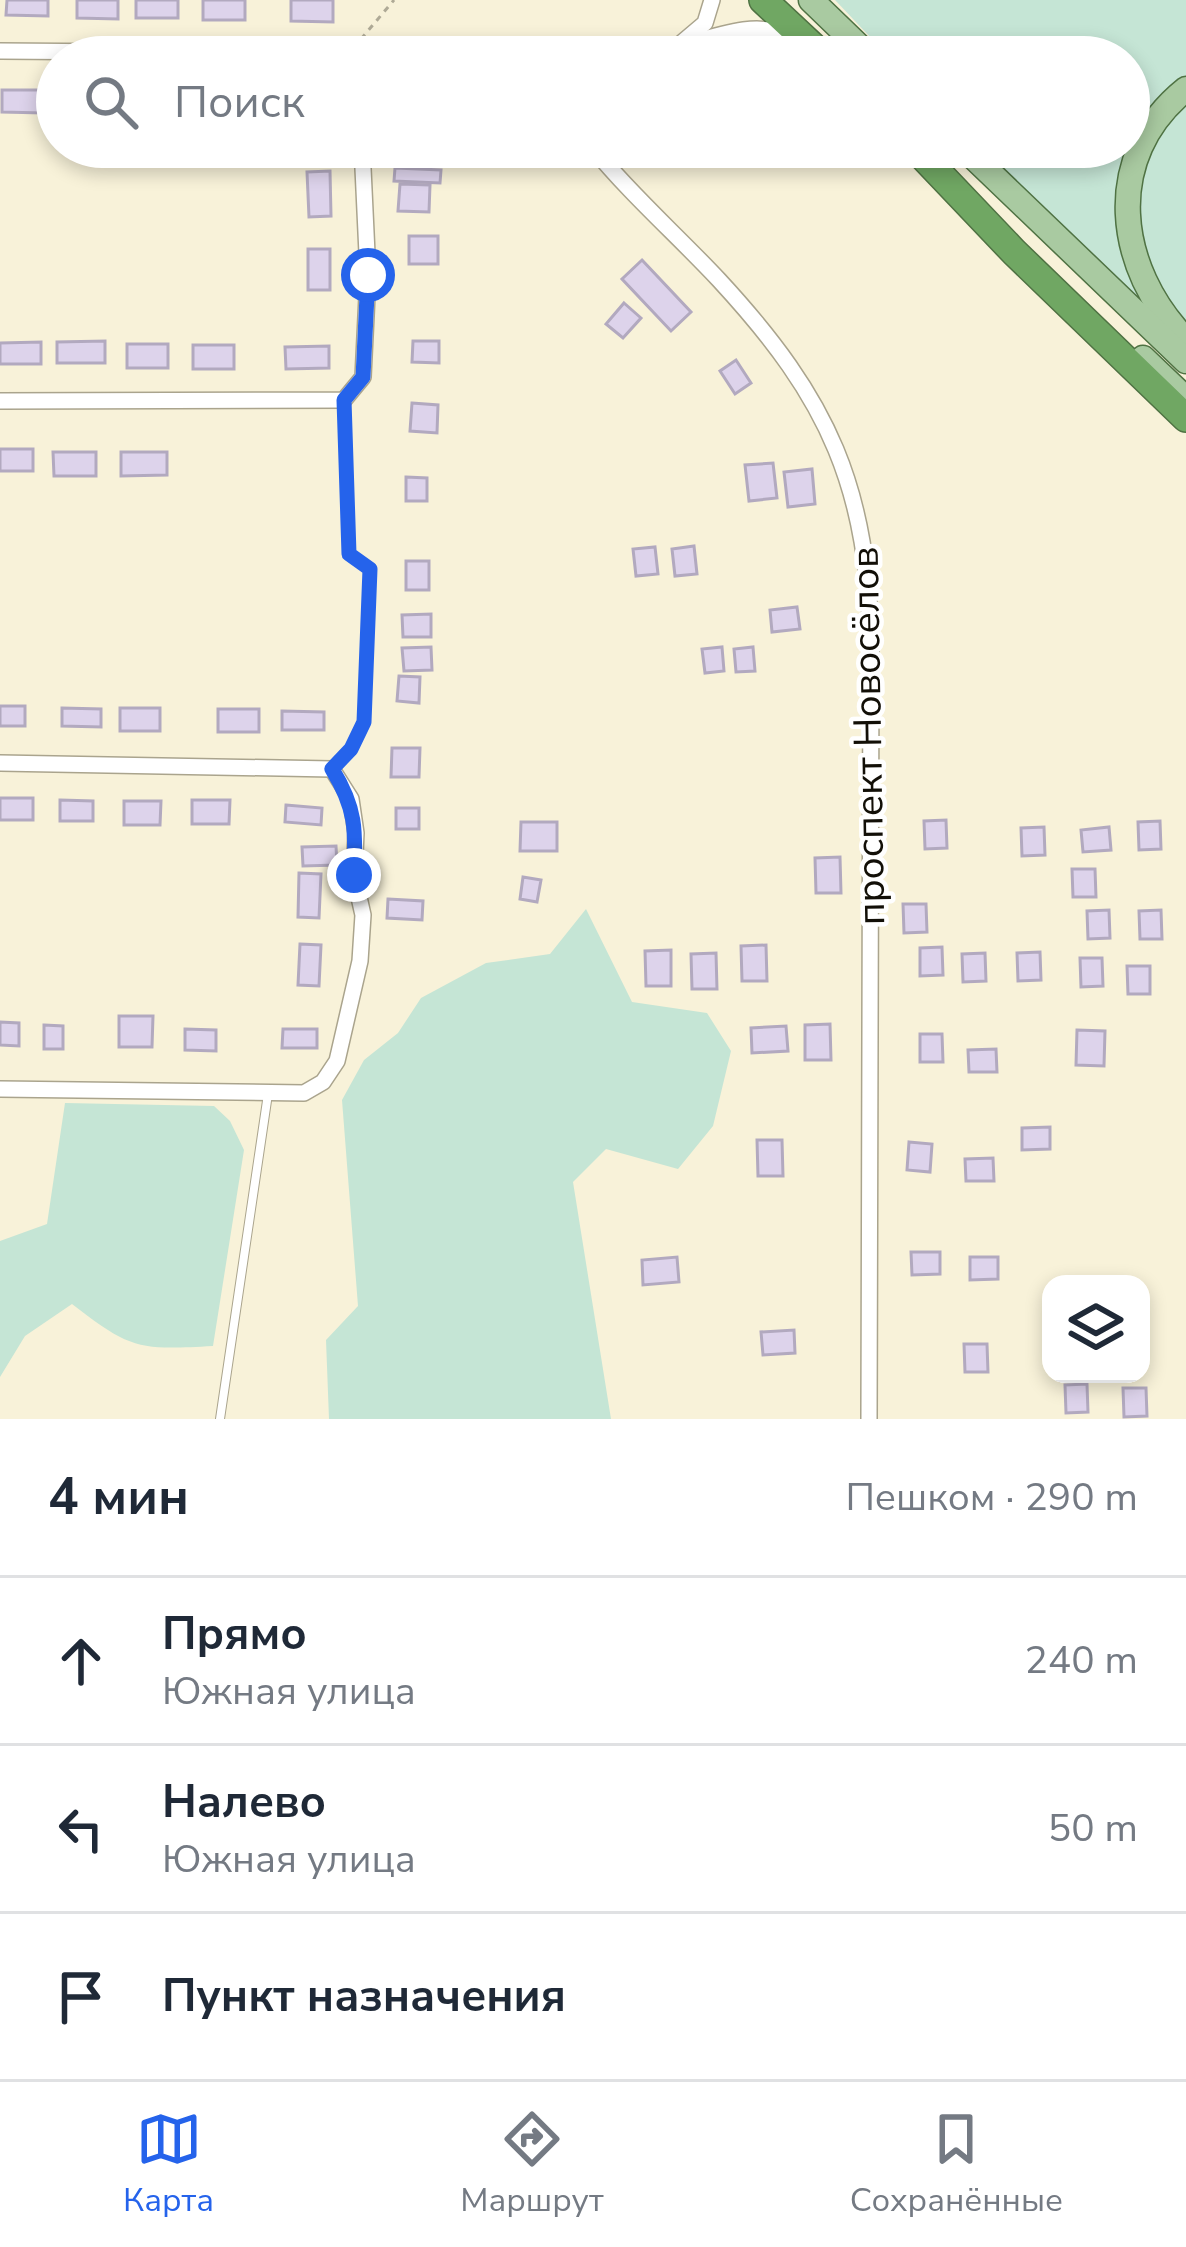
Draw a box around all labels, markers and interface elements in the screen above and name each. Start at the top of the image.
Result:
search box [36,36,1150,168]
icon: search [78,69,144,135]
text: Поиск [174,72,305,133]
route start [341,248,395,302]
street label: проспект Новосёлов [839,546,898,926]
route end [327,848,381,902]
map controls [1042,1275,1150,1383]
button: layers [1042,1275,1150,1383]
text: 4 мин [48,1462,189,1532]
text: Пешком · 290 m [845,1471,1138,1524]
text: Прямо [162,1604,307,1665]
icon: ahead [48,1628,114,1694]
text: 240 m [1024,1634,1138,1687]
text: Южная улица [162,1665,416,1718]
text: Налево [162,1772,326,1833]
icon: left [48,1796,114,1862]
text: 50 m [1048,1802,1138,1855]
text: Южная улица [162,1833,416,1886]
icon: arrive [48,1964,114,2030]
text: Пункт назначения [162,1966,566,2027]
tab: Карта [123,2106,214,2223]
tab: Маршрут [460,2106,604,2223]
tab: Сохранённые [850,2106,1063,2223]

